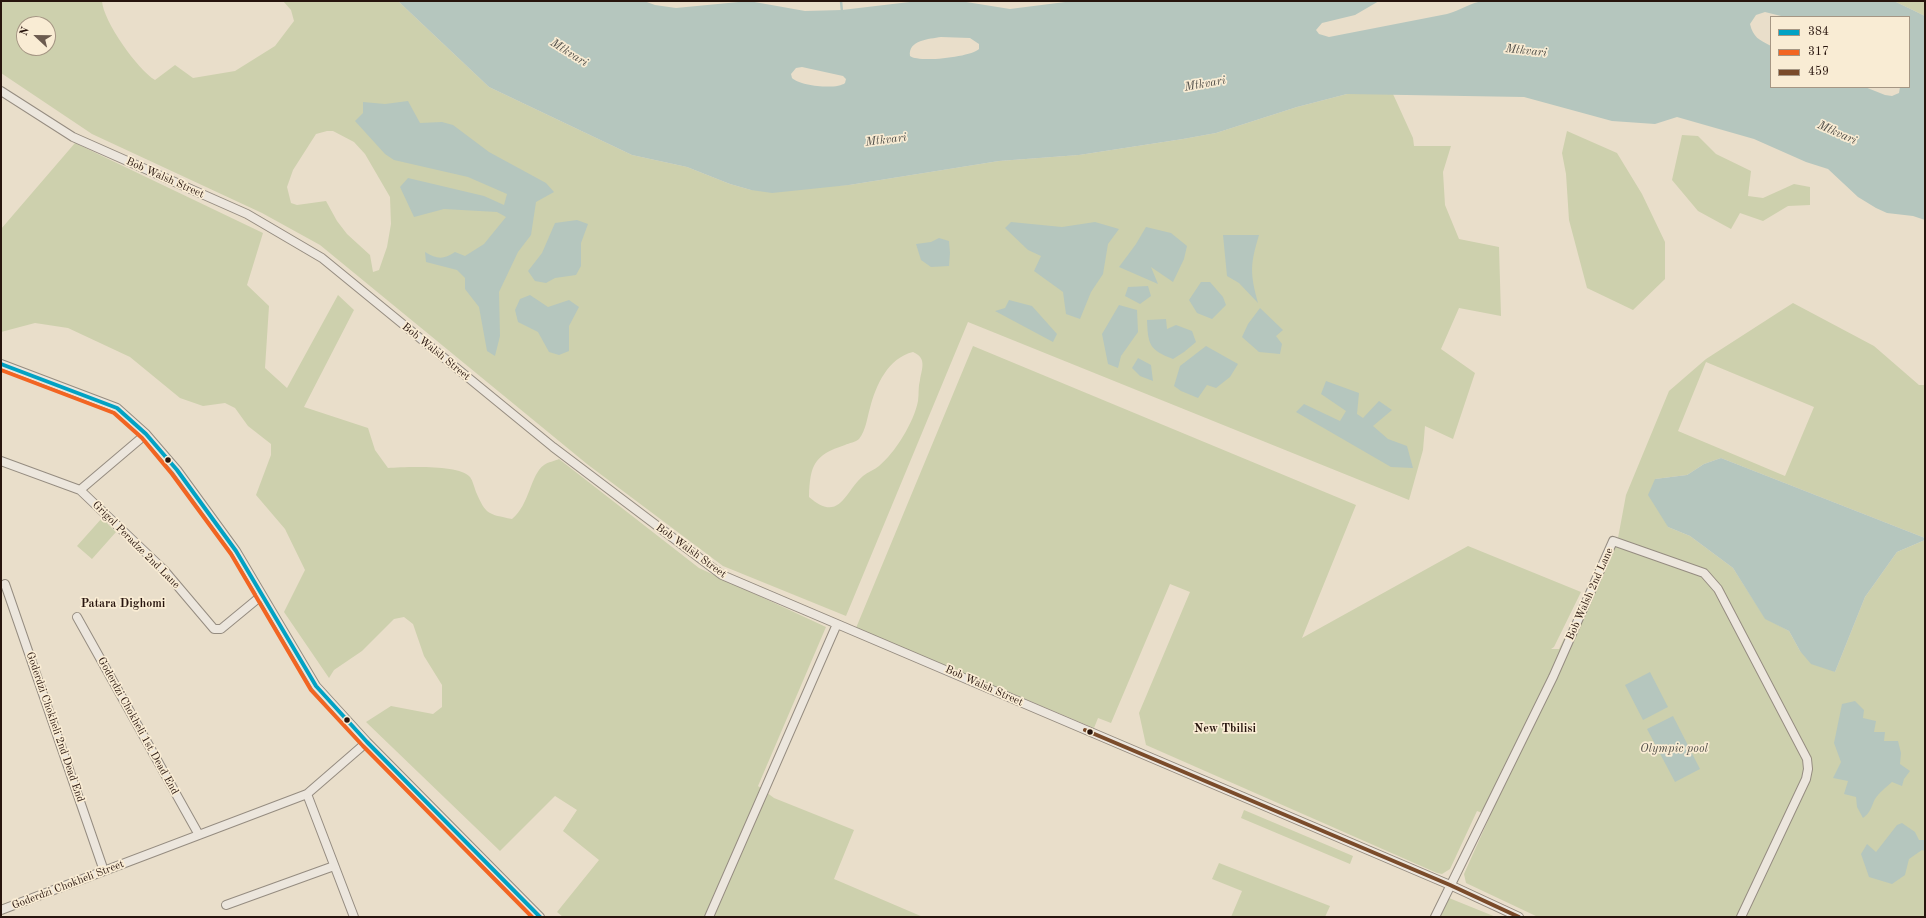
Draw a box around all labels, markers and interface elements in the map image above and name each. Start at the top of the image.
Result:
north arrow [16,16,56,56]
legend [1770,16,1910,88]
text: N [19,26,32,38]
text: 384 [1808,26,1829,38]
water label: Mtkvari [547,36,591,70]
water label: Mtkvari [1505,42,1547,60]
text: 317 [1808,46,1829,58]
text: 459 [1808,66,1829,78]
water label: Mtkvari [1183,73,1227,95]
water label: Mtkvari [1815,118,1859,148]
water label: Mtkvari [864,130,908,150]
street label: Bob Walsh Street [124,155,206,201]
street label: Bob Walsh Street [399,320,473,384]
unlabelled marker [163,455,173,465]
street label: Grigol Peradze 2nd Lane [89,498,183,592]
street label: Bob Walsh Street [653,521,729,581]
street label: Bob Walsh 2nd Lane [1564,546,1616,642]
district label: Patara Dighomi [81,597,165,611]
street label: Goderdzi Chokheli 2nd Dead End [23,650,87,804]
street label: Goderdzi Chokheli 1st Dead End [95,655,181,797]
street label: Bob Walsh Street [943,663,1025,709]
unlabelled marker [342,715,352,725]
district label: New Tbilisi [1194,722,1256,736]
unlabelled marker [1085,727,1095,737]
water label: Olympic pool [1640,742,1708,756]
street label: Goderdzi Chokheli Street [10,858,126,912]

